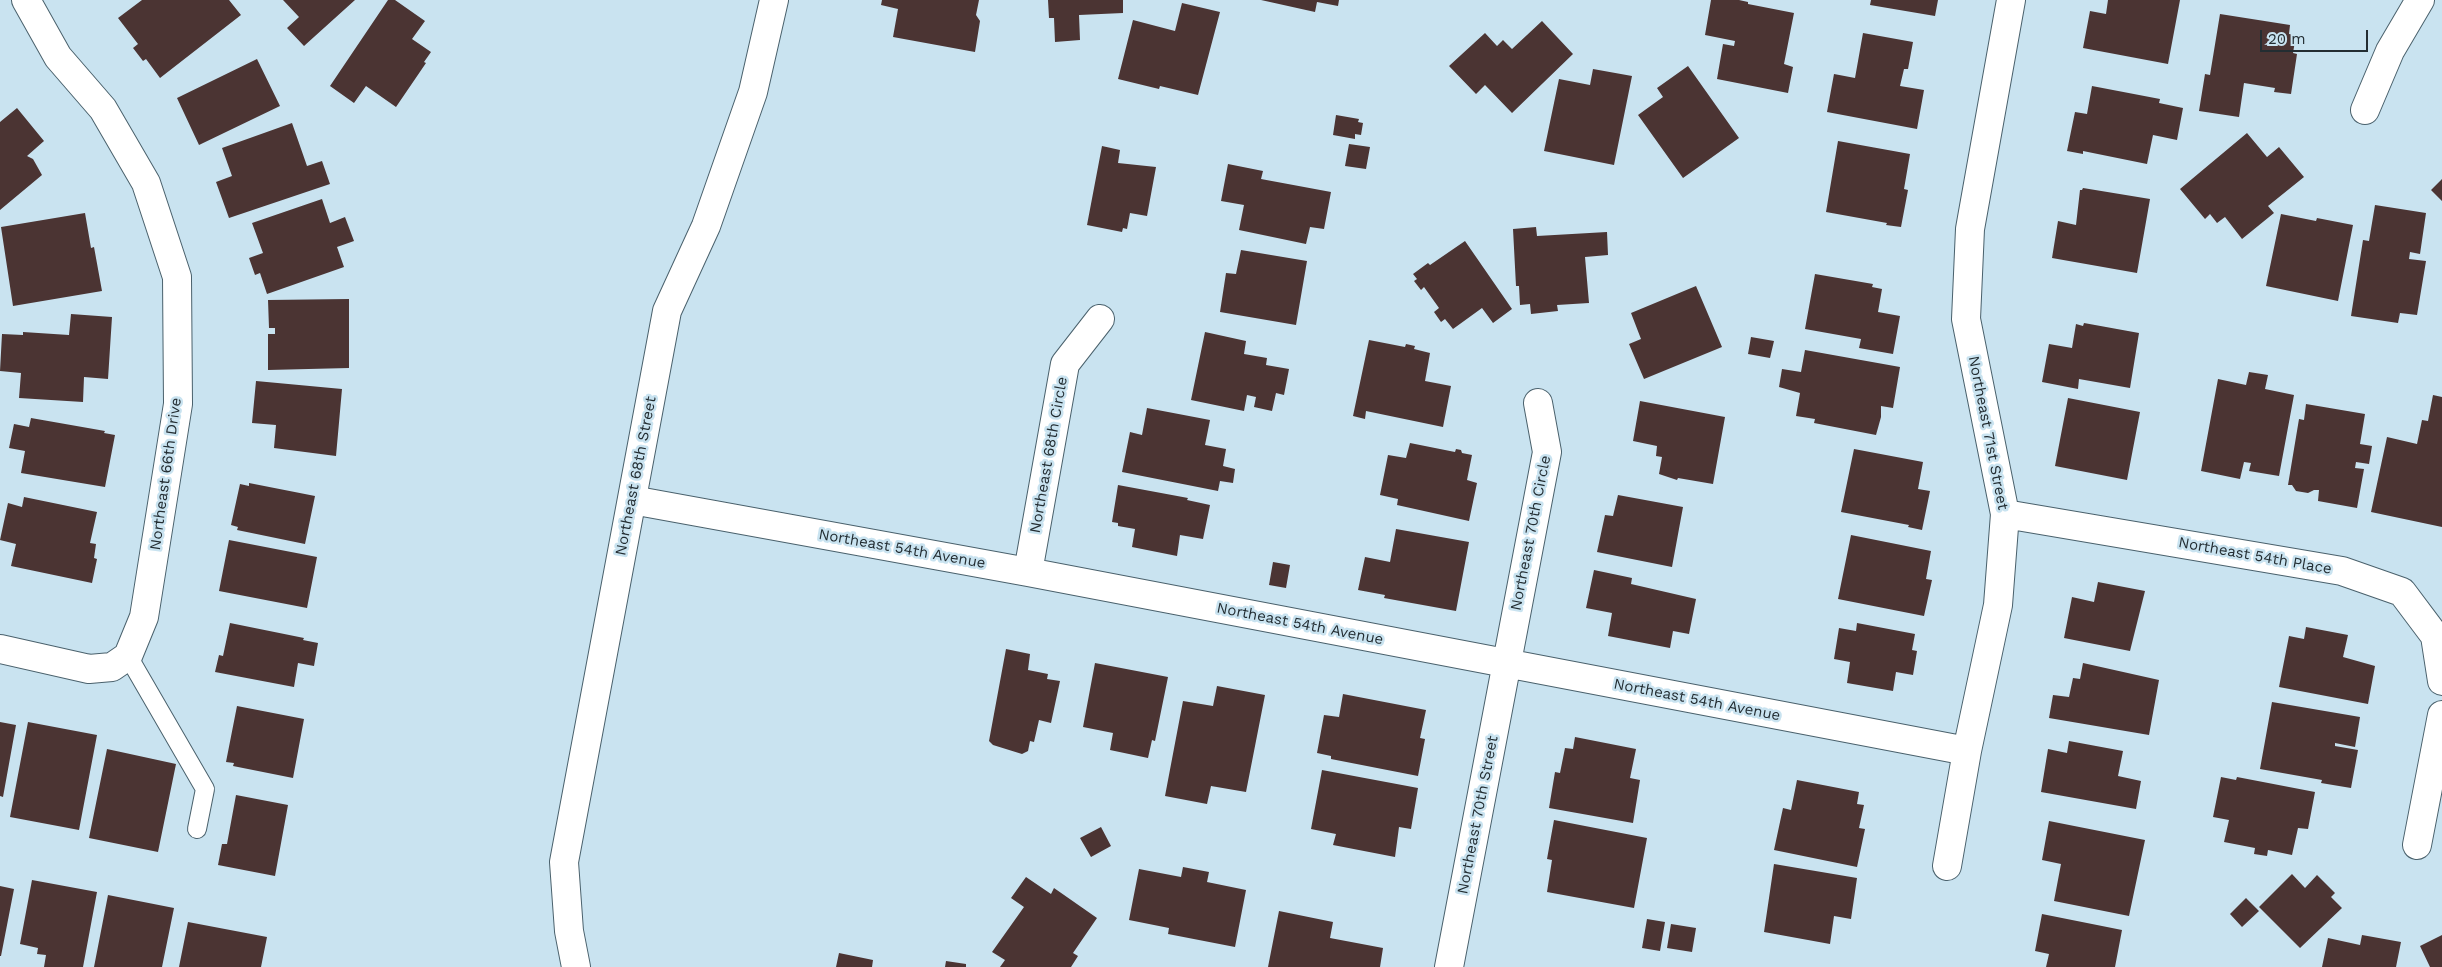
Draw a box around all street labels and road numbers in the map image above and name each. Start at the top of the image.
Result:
street label: Northeast 71st Street [1964,355,2012,511]
street label: Northeast 68th Circle [1026,375,1072,535]
street label: Northeast 68th Street [612,395,660,557]
street label: Northeast 66th Drive [146,397,186,551]
street label: Northeast 70th Circle [1507,454,1555,612]
street label: Northeast 54th Avenue [817,525,987,573]
street label: Northeast 54th Place [2177,534,2333,578]
street label: Northeast 54th Avenue [1215,599,1385,649]
street label: Northeast 54th Avenue [1612,675,1782,725]
street label: Northeast 70th Street [1454,734,1502,896]

